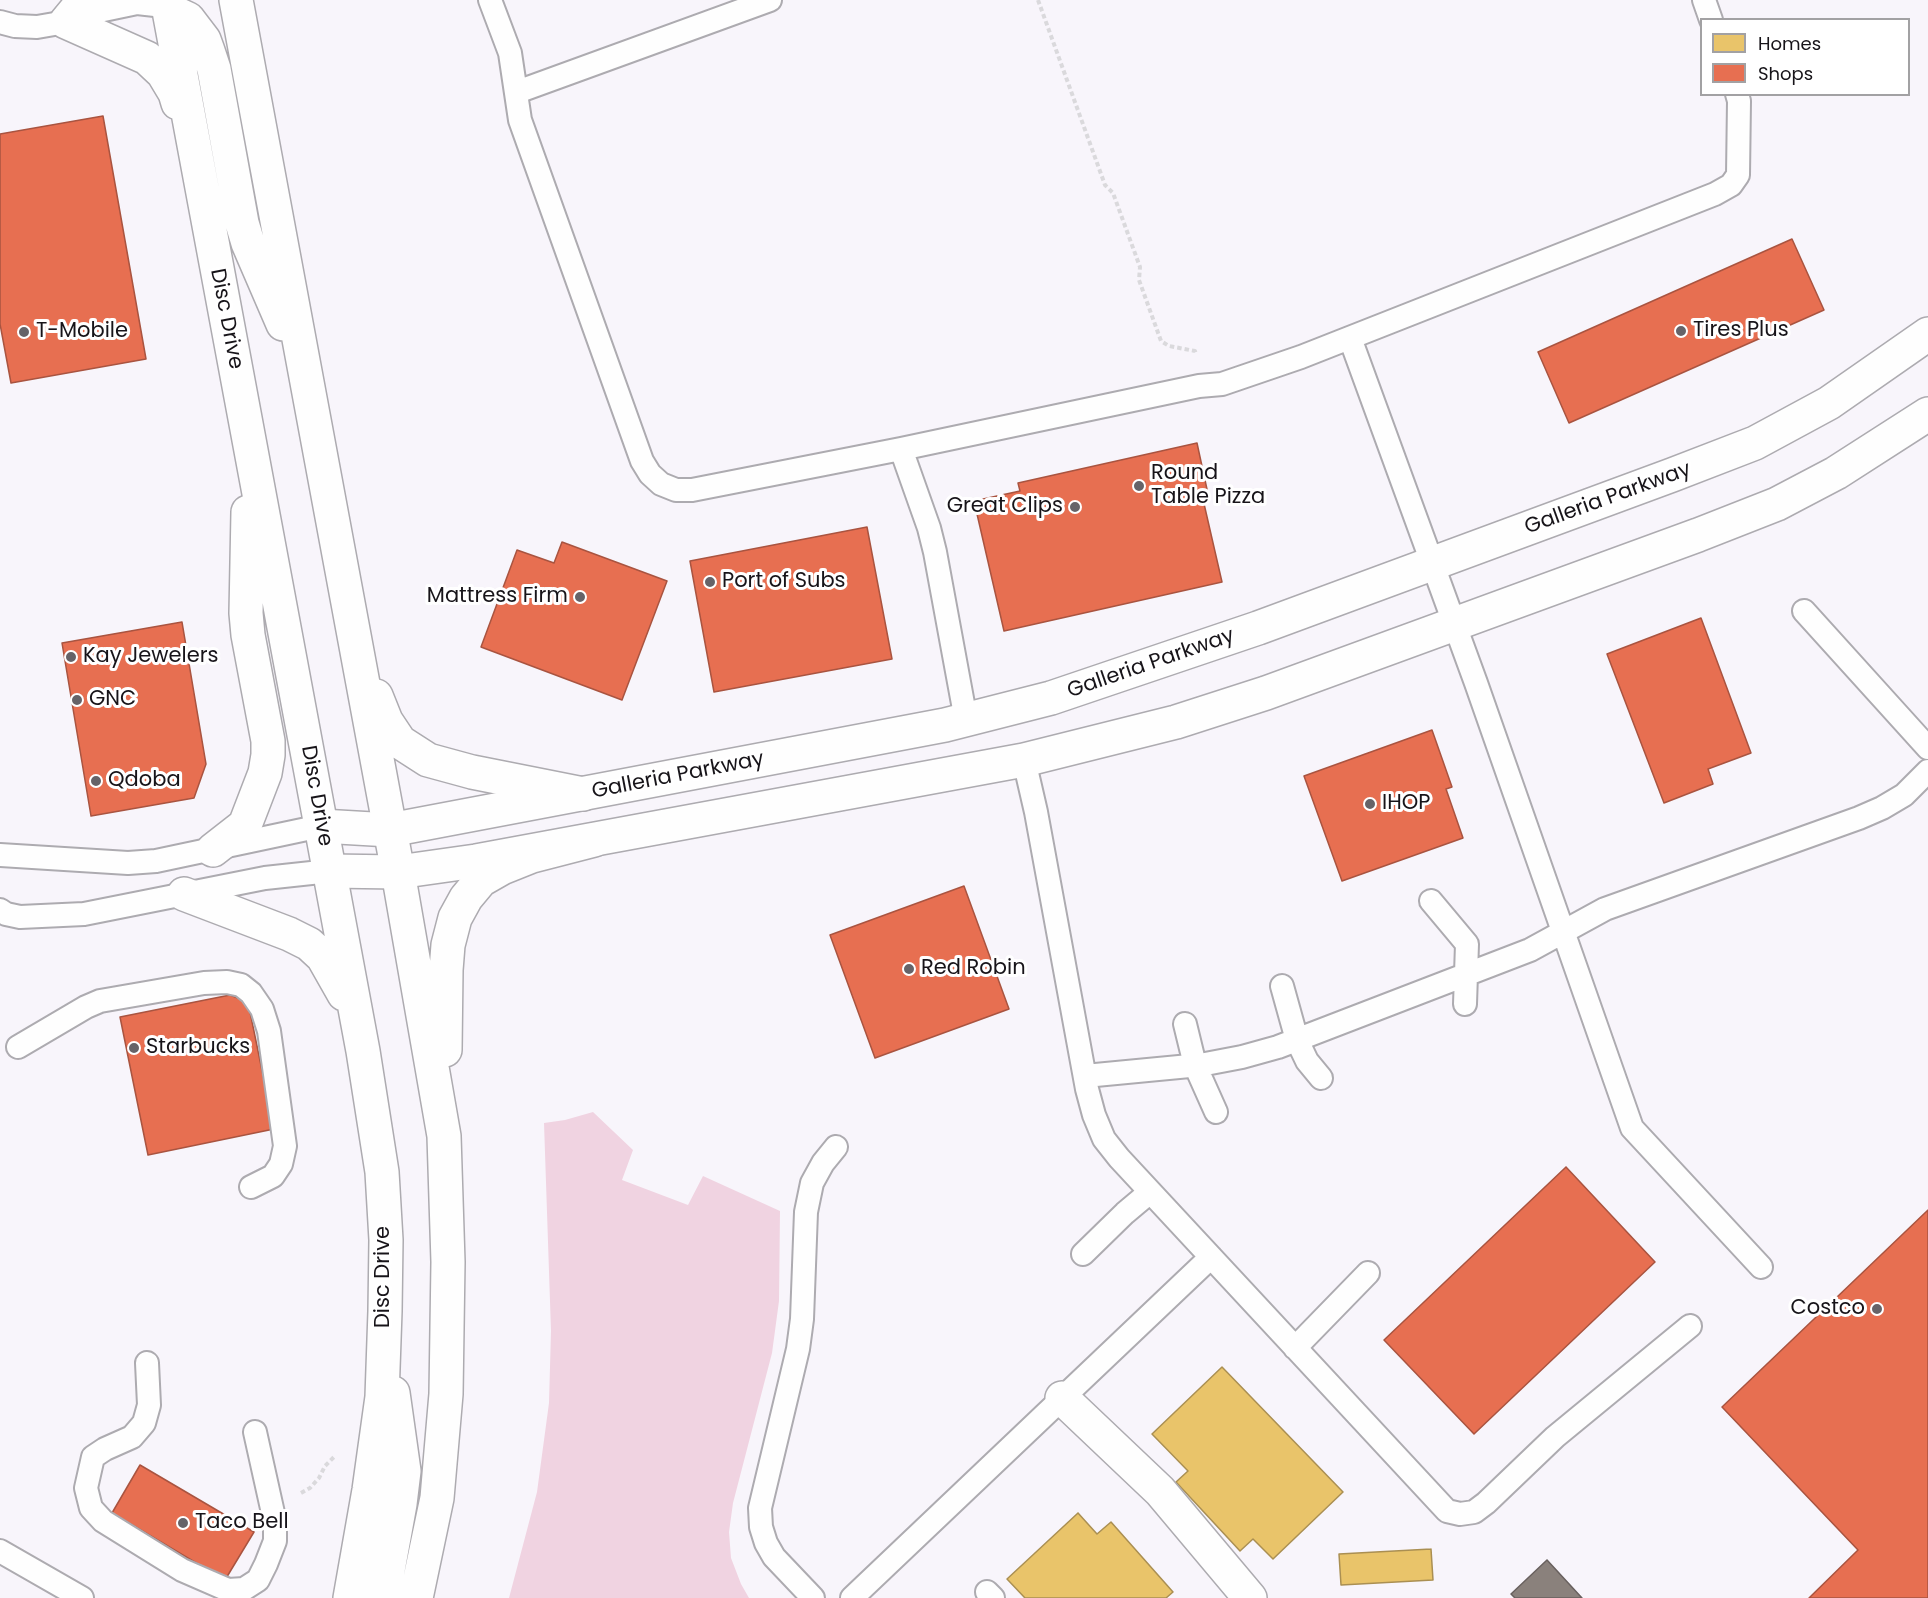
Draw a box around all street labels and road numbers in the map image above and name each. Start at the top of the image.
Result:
street label: Disc Drive [204,267,248,371]
street label: Galleria Parkway [1522,457,1694,541]
street label: Galleria Parkway [1064,624,1238,704]
street label: Disc Drive [295,744,337,848]
street label: Galleria Parkway [590,747,766,805]
street label: Disc Drive [371,1226,397,1328]

